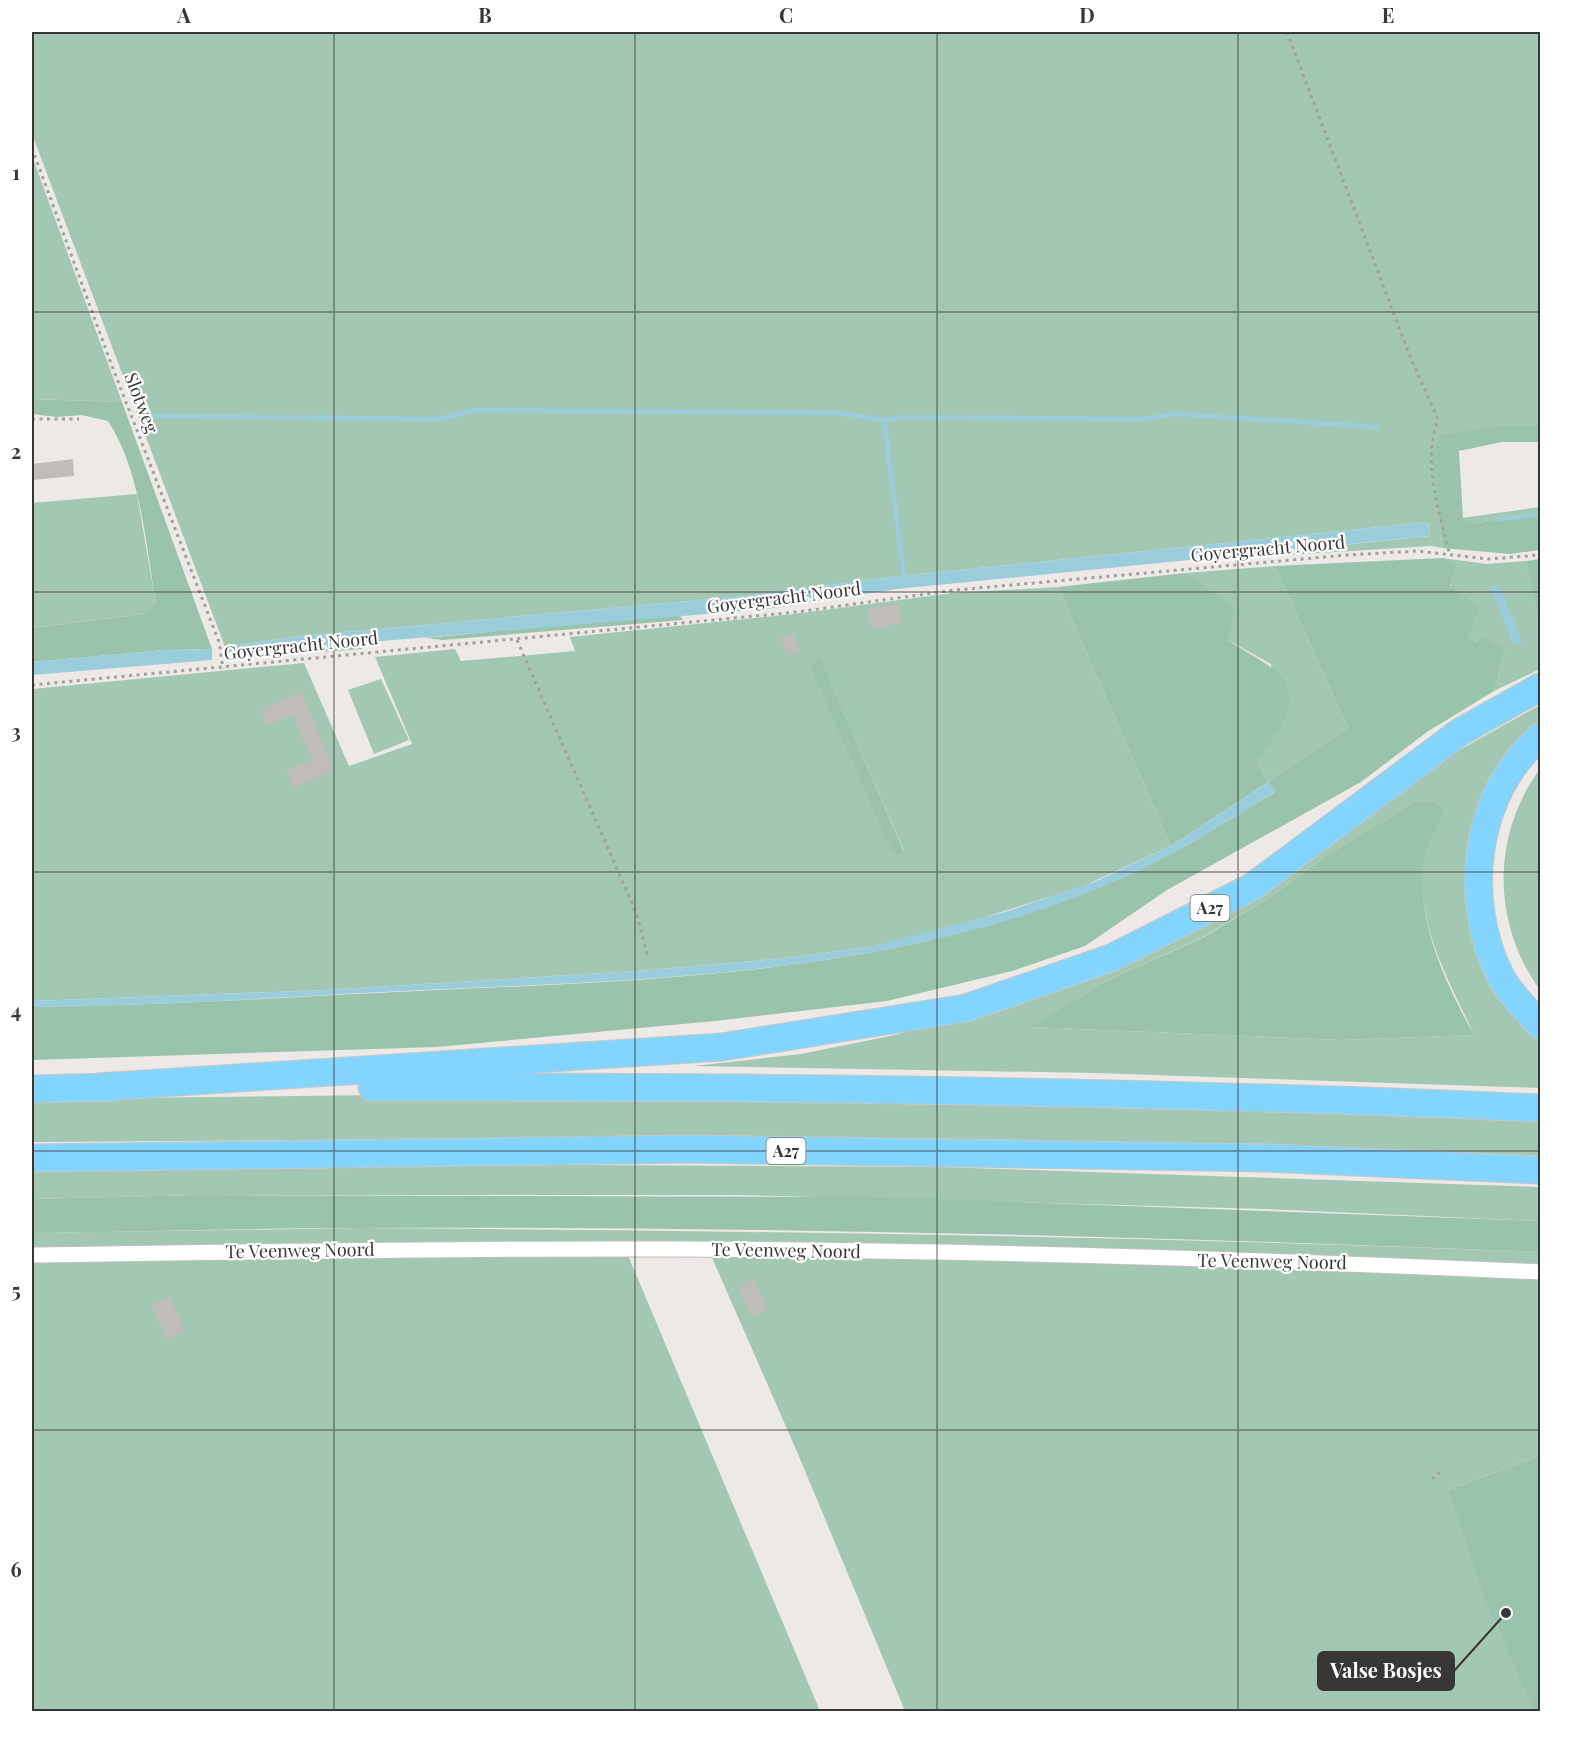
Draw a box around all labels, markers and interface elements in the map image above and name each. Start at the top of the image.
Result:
text: A [176,1,191,28]
text: B [478,1,492,28]
text: C [779,1,793,28]
text: D [1079,1,1095,28]
text: E [1382,1,1394,28]
text: 1 [12,158,20,185]
street label: Slotweg [119,369,165,437]
text: 2 [11,437,21,464]
street label: Goyergracht Noord [1190,529,1347,567]
street label: Goyergracht Noord [706,576,863,618]
street label: Goyergracht Noord [223,625,380,665]
text: 3 [11,717,21,744]
road number: A27 [1190,895,1230,921]
text: 4 [11,996,21,1023]
road number: A27 [766,1138,806,1164]
street label: Te Veenweg Noord [225,1237,375,1263]
street label: Te Veenweg Noord [711,1237,861,1263]
street label: Te Veenweg Noord [1197,1248,1347,1274]
text: 5 [11,1276,21,1303]
text: 6 [10,1555,22,1582]
callout: Valse Bosjes [1318,1652,1454,1690]
text: Valse Bosjes [1329,1656,1442,1683]

